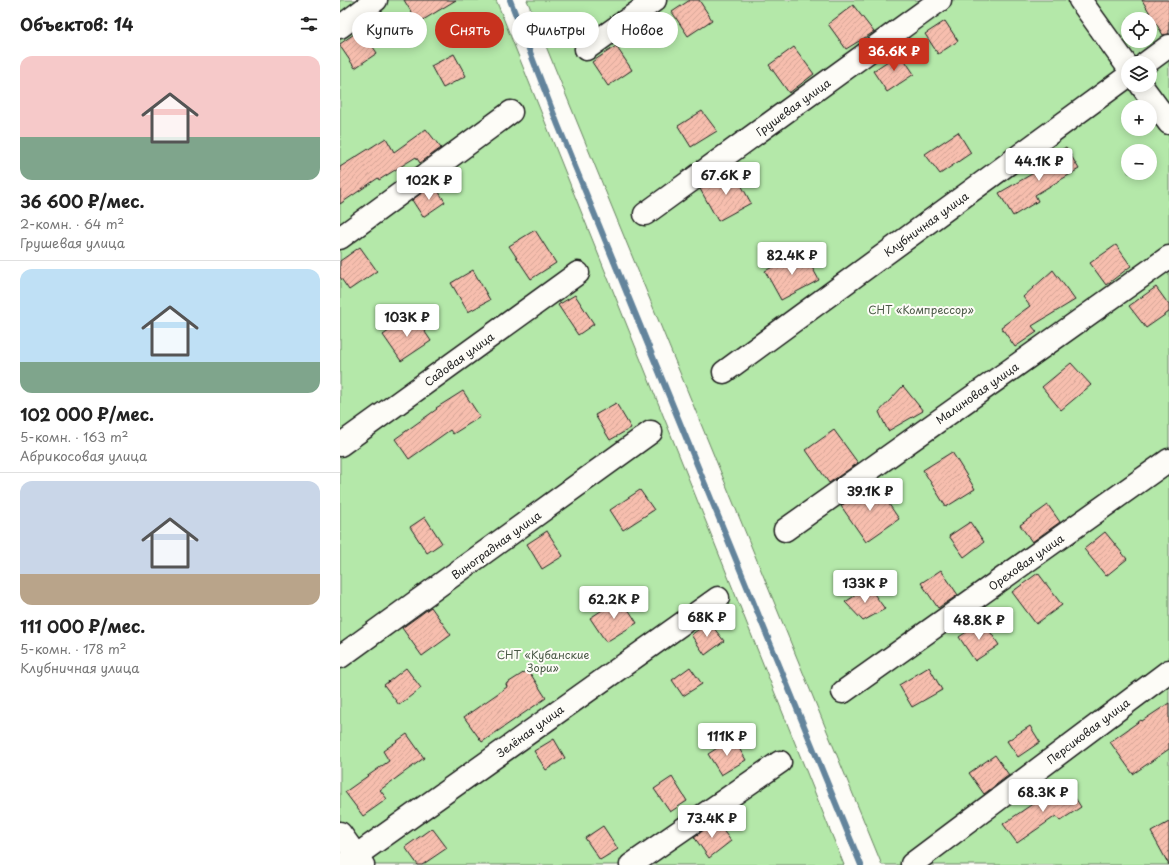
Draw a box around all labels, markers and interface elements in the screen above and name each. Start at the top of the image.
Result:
text: Объектов: 14 [20,11,134,37]
chip: Купить [352,12,427,48]
chip: Снять [435,12,504,48]
chip: Фильтры [512,12,599,48]
chip: Новое [607,12,678,48]
map controls [1121,12,1157,180]
button: locate [1121,12,1157,48]
icon: filters [298,13,320,35]
pin: 36.6K ₽ [857,38,931,72]
text: 36.6K ₽ [868,41,920,60]
button: layers [1121,56,1157,92]
street label: Грушевая улица [752,74,834,140]
icon: home [134,82,206,154]
button: + [1121,100,1157,136]
button: − [1121,144,1157,180]
pin: 44.1K ₽ [1002,148,1076,182]
text: 44.1K ₽ [1015,151,1063,170]
pin: 67.6K ₽ [689,162,763,196]
text: 67.6K ₽ [701,165,751,184]
pin: 102K ₽ [396,167,462,201]
text: 102K ₽ [406,170,452,189]
street label: Клубничная улица [880,187,972,261]
text: 36 600 ₽/мес. [20,188,144,214]
text: 2-комн. · 64 m² [20,214,124,233]
text: Грушевая улица [20,233,125,252]
pin: 82.4K ₽ [755,242,829,276]
text: 82.4K ₽ [766,245,818,264]
icon: home [134,295,206,367]
park label: СНТ «Компрессор» [868,301,974,318]
pin: 103K ₽ [374,304,440,338]
text: 103K ₽ [384,307,430,326]
street label: Садовая улица [421,328,498,390]
street label: Малиновая улица [932,358,1022,428]
text: 102 000 ₽/мес. [20,401,154,427]
text: 5-комн. · 163 m² [20,427,129,446]
text: Абрикосовая улица [20,446,147,465]
pin: 39.1K ₽ [833,478,907,512]
text: 39.1K ₽ [847,481,893,500]
icon: home [134,507,206,579]
street label: Виноградная улица [448,507,544,583]
street label: Ореховая улица [985,529,1067,594]
pin: 133K ₽ [832,570,898,604]
text: 133K ₽ [842,573,888,592]
pin: 62.2K ₽ [577,586,651,620]
text: 62.2K ₽ [588,589,640,608]
pin: 68K ₽ [679,604,735,638]
text: 68K ₽ [687,607,727,626]
pin: 48.8K ₽ [942,607,1016,641]
text: 48.8K ₽ [953,610,1005,629]
text: 111 000 ₽/мес. [20,613,145,639]
text: 5-комн. · 178 m² [20,639,126,658]
park label: СНТ «Кубанские Зори» [497,646,589,676]
text: Клубничная улица [20,658,140,677]
street label: Персиковая улица [1043,694,1133,768]
street label: Зелёная улица [493,701,567,761]
pin: 111K ₽ [694,723,760,757]
text: 111K ₽ [707,726,747,745]
pin: 68.3K ₽ [1006,779,1080,813]
text: 68.3K ₽ [1018,782,1068,801]
pin: 73.4K ₽ [675,805,749,839]
text: 73.4K ₽ [687,808,737,827]

